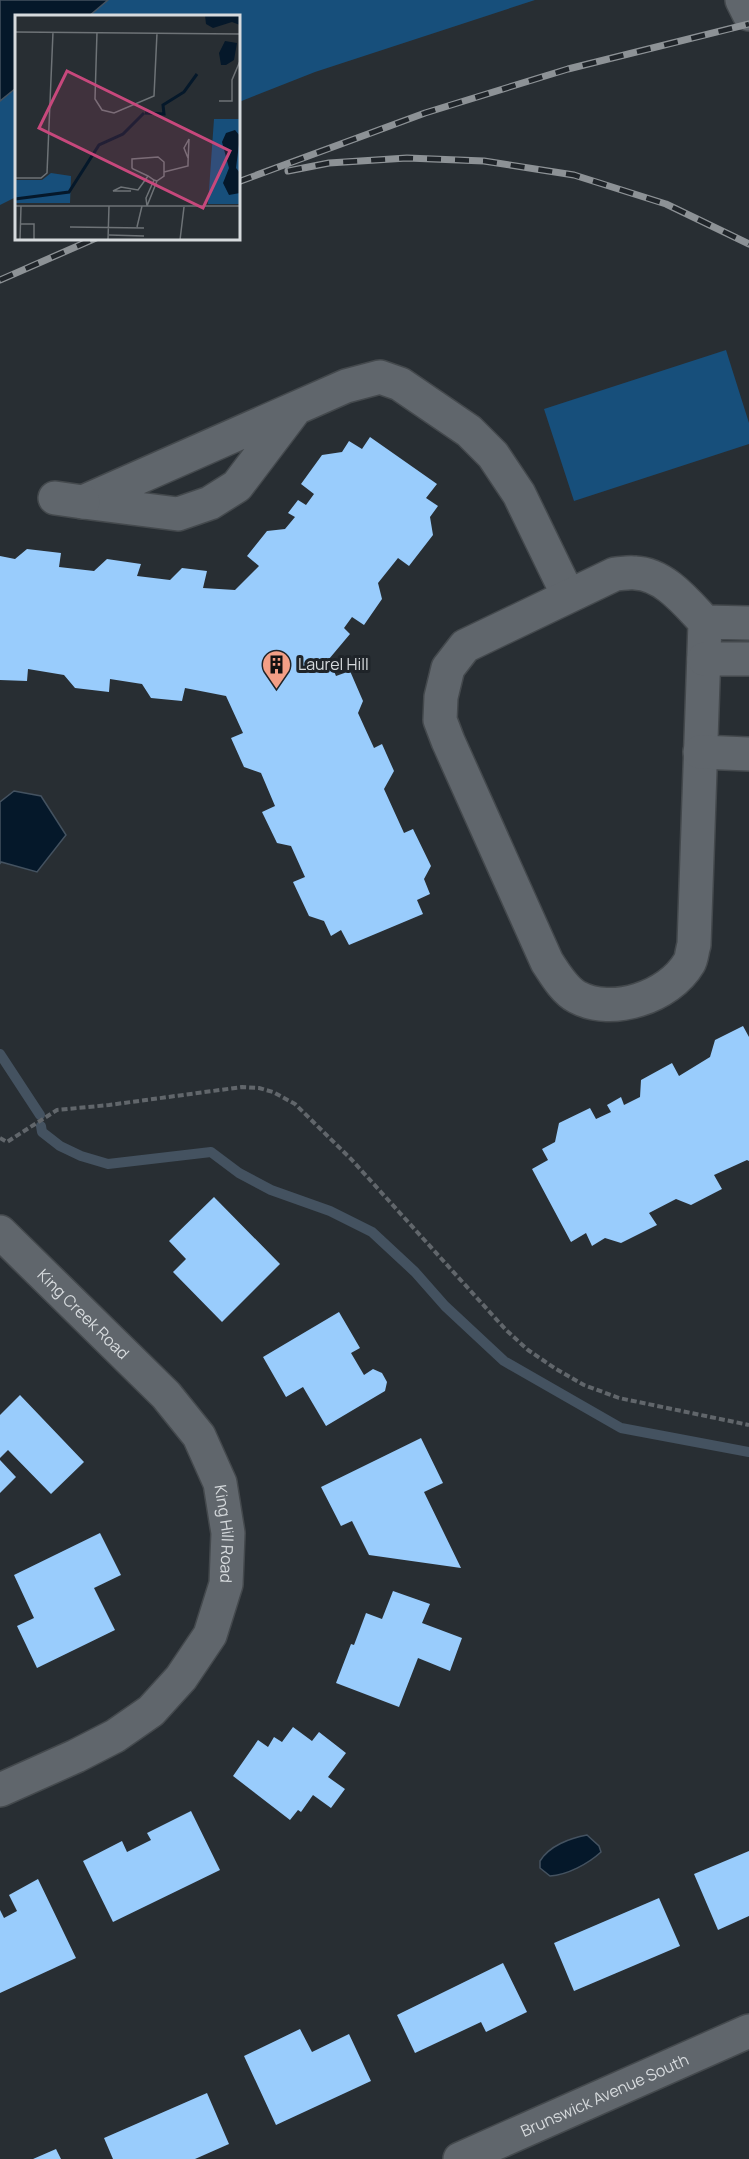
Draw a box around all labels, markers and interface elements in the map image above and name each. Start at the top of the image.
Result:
inset map [15,15,240,240]
building icon: Laurel Hill [261,648,293,690]
place label: Laurel Hill [298,653,369,675]
street label: King Creek Road [33,1264,134,1364]
street label: King Hill Road [209,1483,239,1583]
street label: Brunswick Avenue South [517,2048,692,2142]

